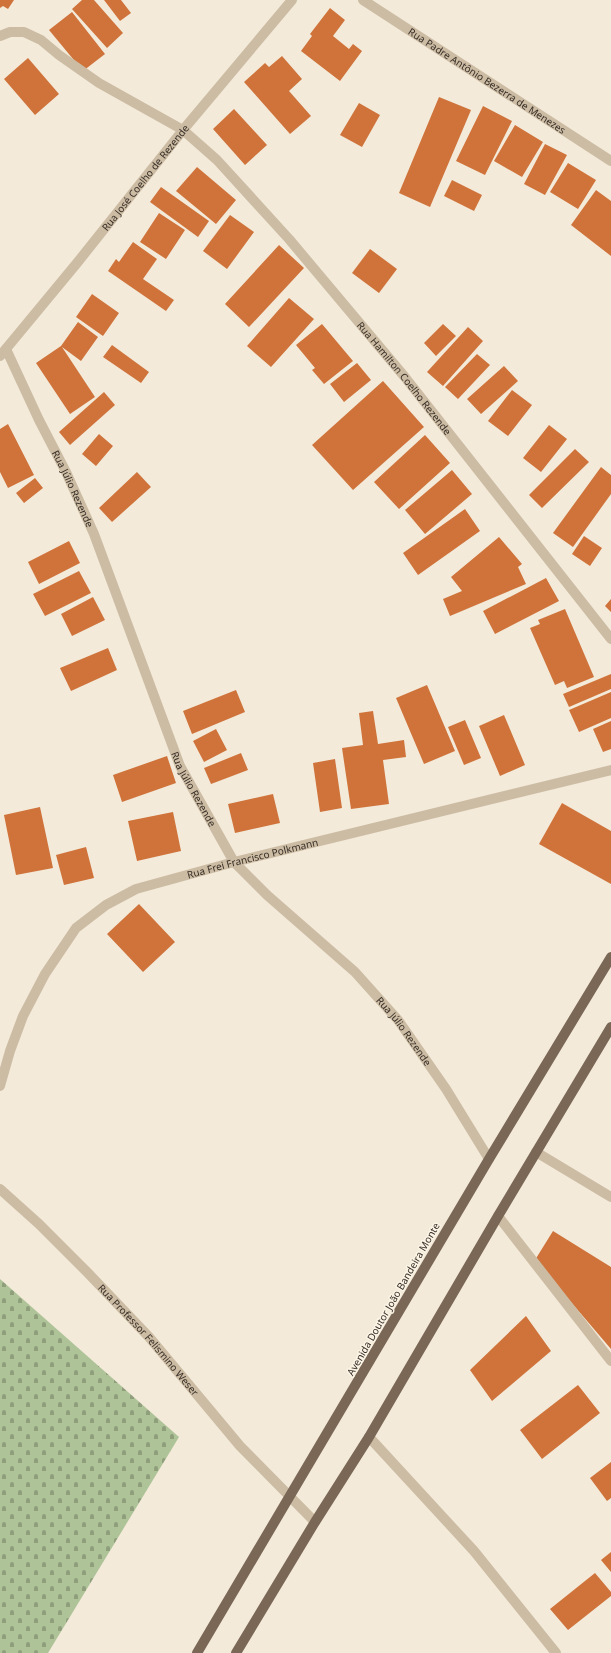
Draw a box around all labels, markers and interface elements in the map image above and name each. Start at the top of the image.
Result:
street label: Rua Padre Antônio Bezerra de Menezes [406,24,569,137]
street label: Rua José Coelho de Rezende [98,121,192,234]
street label: Rua Hamilton Coelho Rezende [354,318,455,438]
street label: Rua Júlio Rezende [49,448,97,530]
street label: Rua Júlio Rezende [168,749,220,829]
street label: Rua Frei Francisco Polkmann [185,835,319,882]
street label: Rua Júlio Rezende [373,994,435,1069]
street label: Avenida Doutor João Bandeira Monte [343,1220,443,1378]
street label: Rua Professor Felismino Weser [95,1281,202,1399]

